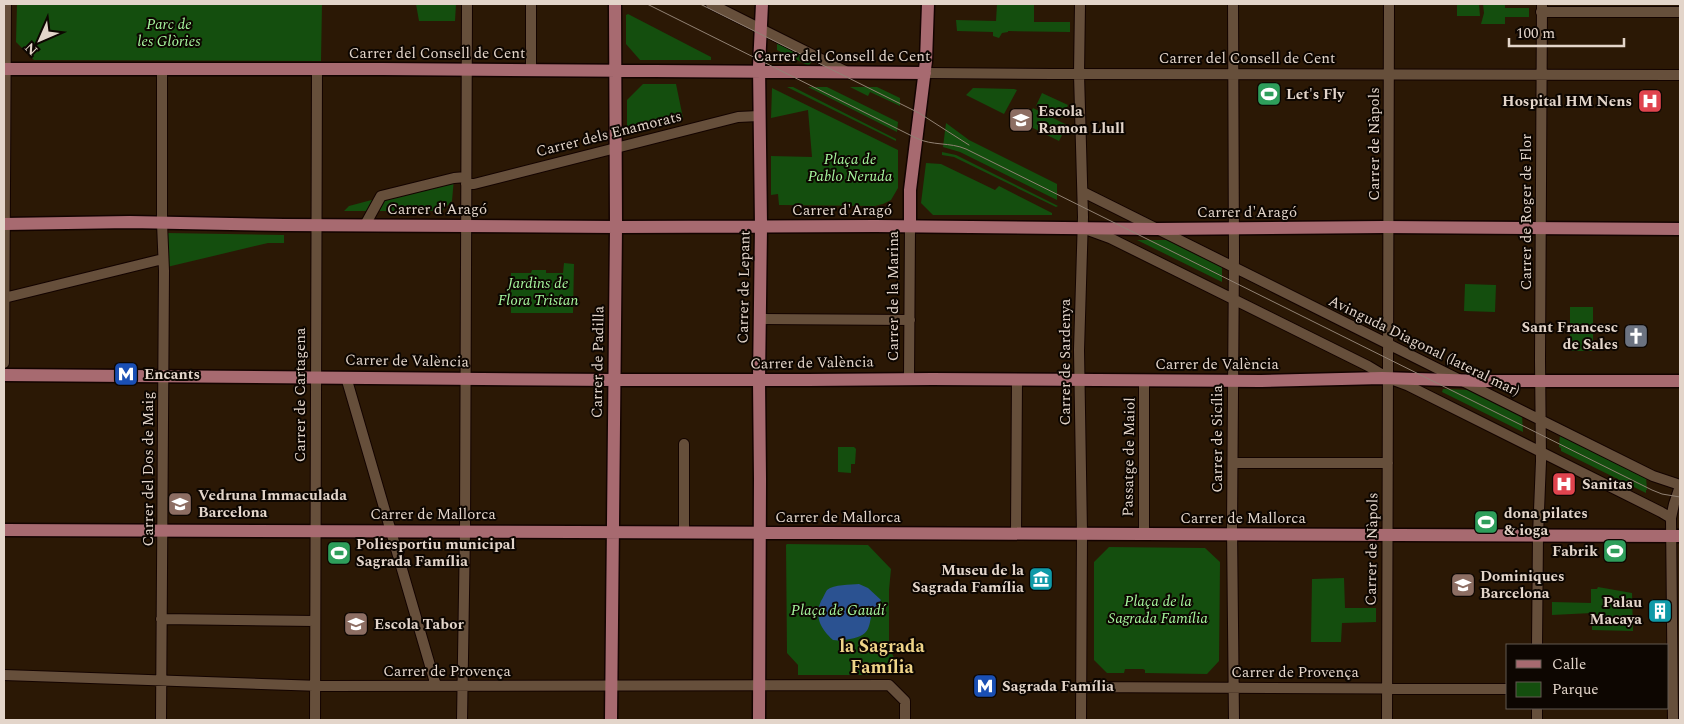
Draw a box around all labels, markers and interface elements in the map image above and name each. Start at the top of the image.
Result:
park label: Parc de les Glòries [137,13,201,53]
north arrow [15,15,65,65]
scale bar [1509,15,1624,47]
text: 100 m [1516,22,1555,45]
text: N [20,37,43,60]
street label: Carrer del Consell de Cent [349,42,525,65]
street label: Carrer del Consell de Cent [754,45,930,68]
street label: Carrer del Consell de Cent [1159,47,1335,70]
sports icon: Let's Fly [1256,81,1282,107]
place label: Let's Fly [1286,83,1345,106]
street label: Carrer de Nàpols [1363,87,1386,201]
hospital icon: Hospital HM Nens [1637,88,1663,114]
place label: Hospital HM Nens [1502,90,1632,113]
place label: Escola Ramon Llull [1038,100,1125,140]
street label: Carrer dels Enamorats [534,105,684,163]
school or university icon: Escola Ramon Llull [1008,107,1034,133]
street label: Carrer de Roger de Flor [1515,134,1538,290]
park label: Plaça de Pablo Neruda [808,148,893,188]
street label: Carrer d'Aragó [387,198,487,221]
street label: Carrer d'Aragó [792,199,892,222]
street label: Carrer d'Aragó [1197,201,1297,224]
street label: Carrer de Lepant [732,230,756,344]
street label: Carrer de la Marina [882,230,905,361]
park label: Jardins de Flora Tristan [498,272,578,312]
street label: Avinguda Diagonal (lateral mar) [1324,290,1524,402]
street label: Carrer de Sardenya [1054,298,1077,425]
street label: Carrer de Padilla [586,305,610,418]
place label: Sant Francesc de Sales [1522,316,1618,356]
church icon: Sant Francesc de Sales [1623,323,1649,349]
street label: Carrer de Cartagena [289,327,312,462]
street label: Carrer de València [345,348,470,374]
street label: Carrer de València [750,350,875,376]
street label: Carrer de València [1155,353,1280,376]
metro station icon: Encants [113,361,139,387]
place label: Encants [144,363,200,386]
street label: Carrer de Sicília [1206,385,1229,493]
street label: Carrer del Dos de Maig [137,392,160,546]
street label: Passatge de Maiol [1116,397,1142,517]
hospital icon: Sanitas [1551,471,1577,497]
place label: Sanitas [1582,473,1633,496]
place label: Vedruna Immaculada Barcelona [198,484,347,524]
school or university icon: Vedruna Immaculada Barcelona [167,491,193,517]
street label: Carrer de Nàpols [1360,492,1384,606]
place label: dona pilates & ioga [1504,502,1588,542]
street label: Carrer de Mallorca [370,503,496,526]
street label: Carrer de Mallorca [775,506,901,529]
street label: Carrer de Mallorca [1180,507,1306,530]
sports icon: dona pilates & ioga [1473,509,1499,535]
place label: Poliesportiu municipal Sagrada Família [356,533,516,573]
sports icon: Fabrik [1602,538,1628,564]
sports icon: Poliesportiu municipal Sagrada Família [326,540,352,566]
place label: Fabrik [1552,540,1598,563]
place label: Museu de la Sagrada Família [912,559,1024,599]
place label: Dominiques Barcelona [1480,565,1565,605]
museum icon: Museu de la Sagrada Família [1028,566,1054,592]
school or university icon: Dominiques Barcelona [1450,572,1476,598]
park label: Plaça de la Sagrada Família [1108,590,1208,630]
place label: Palau Macaya [1590,591,1642,631]
building icon: Palau Macaya [1647,598,1673,624]
park label: Plaça de Gaudí [791,599,887,622]
school or university icon: Escola Tabor [343,611,369,637]
place label: Escola Tabor [374,613,464,636]
district label: la Sagrada Família [839,633,926,681]
legend [1506,644,1669,709]
text: Calle [1552,653,1586,676]
street label: Carrer de Provença [383,660,512,683]
street label: Carrer de Provença [1231,661,1360,684]
metro station icon: Sagrada Família [972,673,998,699]
place label: Sagrada Família [1002,675,1114,698]
text: Parque [1552,678,1599,701]

